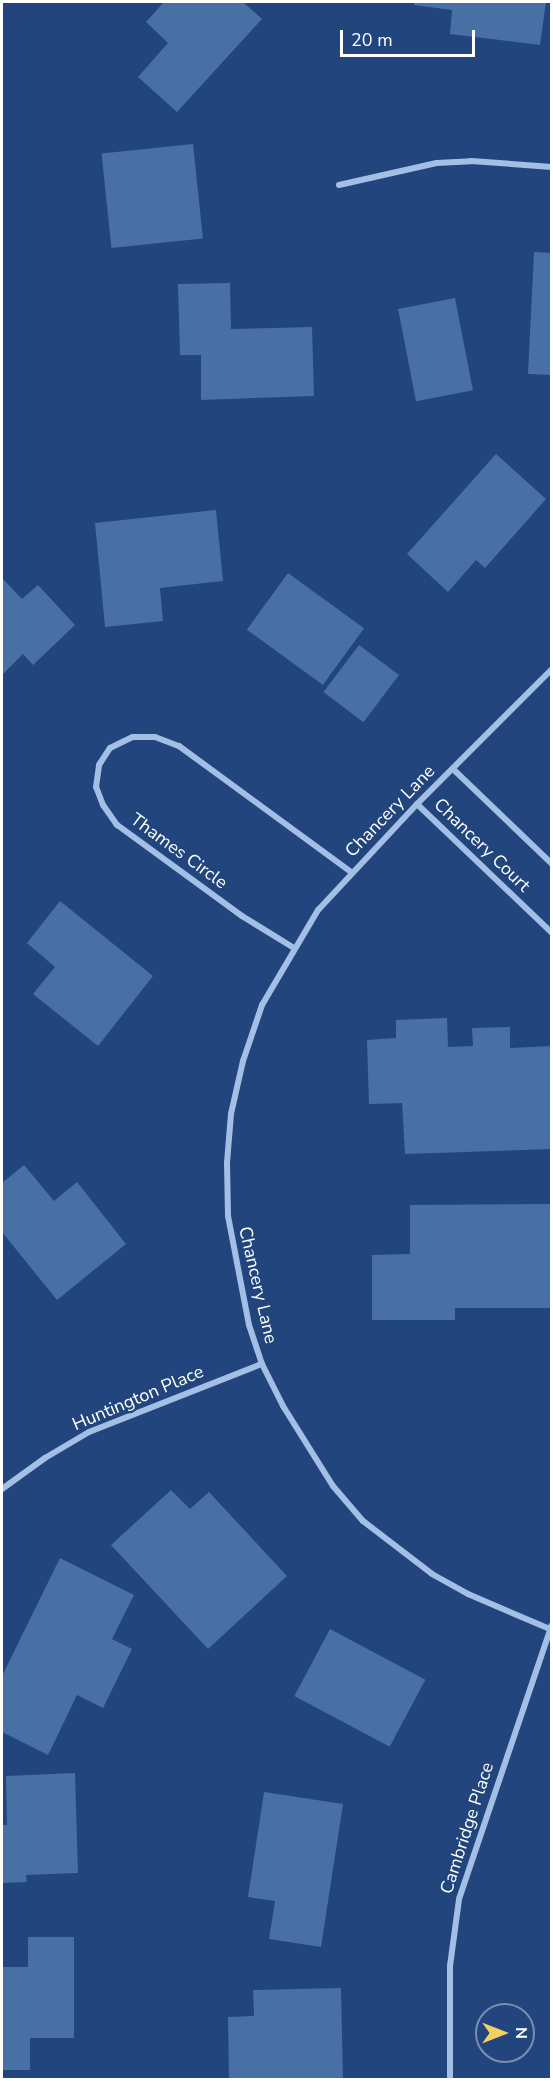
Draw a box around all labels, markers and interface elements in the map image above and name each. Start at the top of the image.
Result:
scale bar [343,18,478,56]
text: 20 m [351,28,393,52]
street label: Chancery Lane [341,760,439,862]
street label: Chancery Court [429,794,535,896]
street label: Thames Circle [126,809,232,893]
street label: Chancery Lane [234,1224,282,1346]
street label: Huntington Place [69,1361,207,1435]
street label: Cambridge Place [436,1759,498,1897]
north arrow [475,2003,535,2063]
text: N [510,2027,532,2039]

